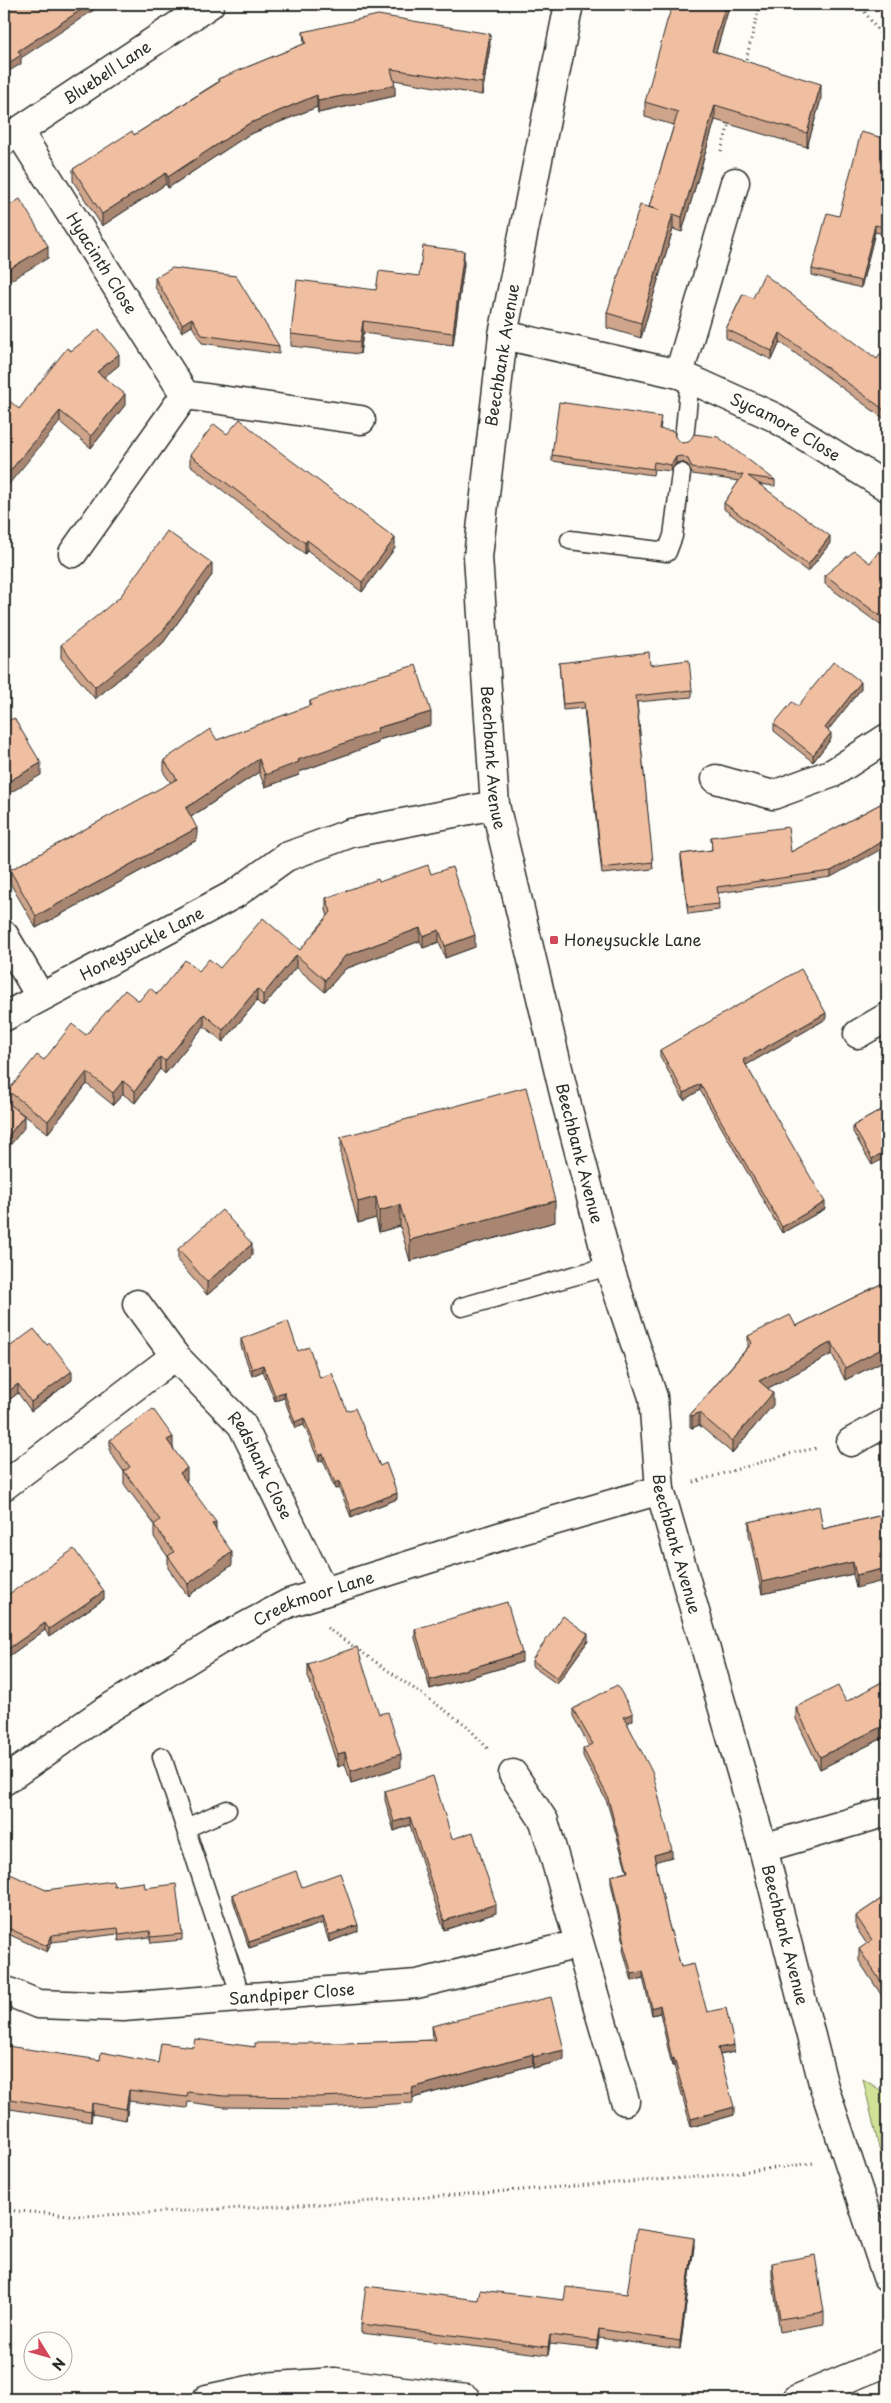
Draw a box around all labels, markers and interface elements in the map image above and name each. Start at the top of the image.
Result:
street label: Bluebell Lane [58,34,155,109]
street label: Hyacinth Close [61,207,144,318]
street label: Beechbank Avenue [478,282,524,428]
street label: Sycamore Close [727,386,845,466]
street label: Beechbank Avenue [476,685,513,832]
street label: Honeysuckle Lane [75,900,208,986]
place label: Honeysuckle Lane [564,927,702,951]
marker: Honeysuckle Lane [548,934,560,946]
street label: Beechbank Avenue [551,1081,610,1226]
street label: Redshank Close [223,1405,299,1523]
street label: Beechbank Avenue [648,1473,708,1616]
street label: Creekmoor Lane [248,1564,377,1631]
street label: Beechbank Avenue [757,1862,816,2008]
street label: Sandpiper Close [228,1976,355,2010]
north arrow [22,2330,72,2380]
text: N [47,2353,71,2375]

